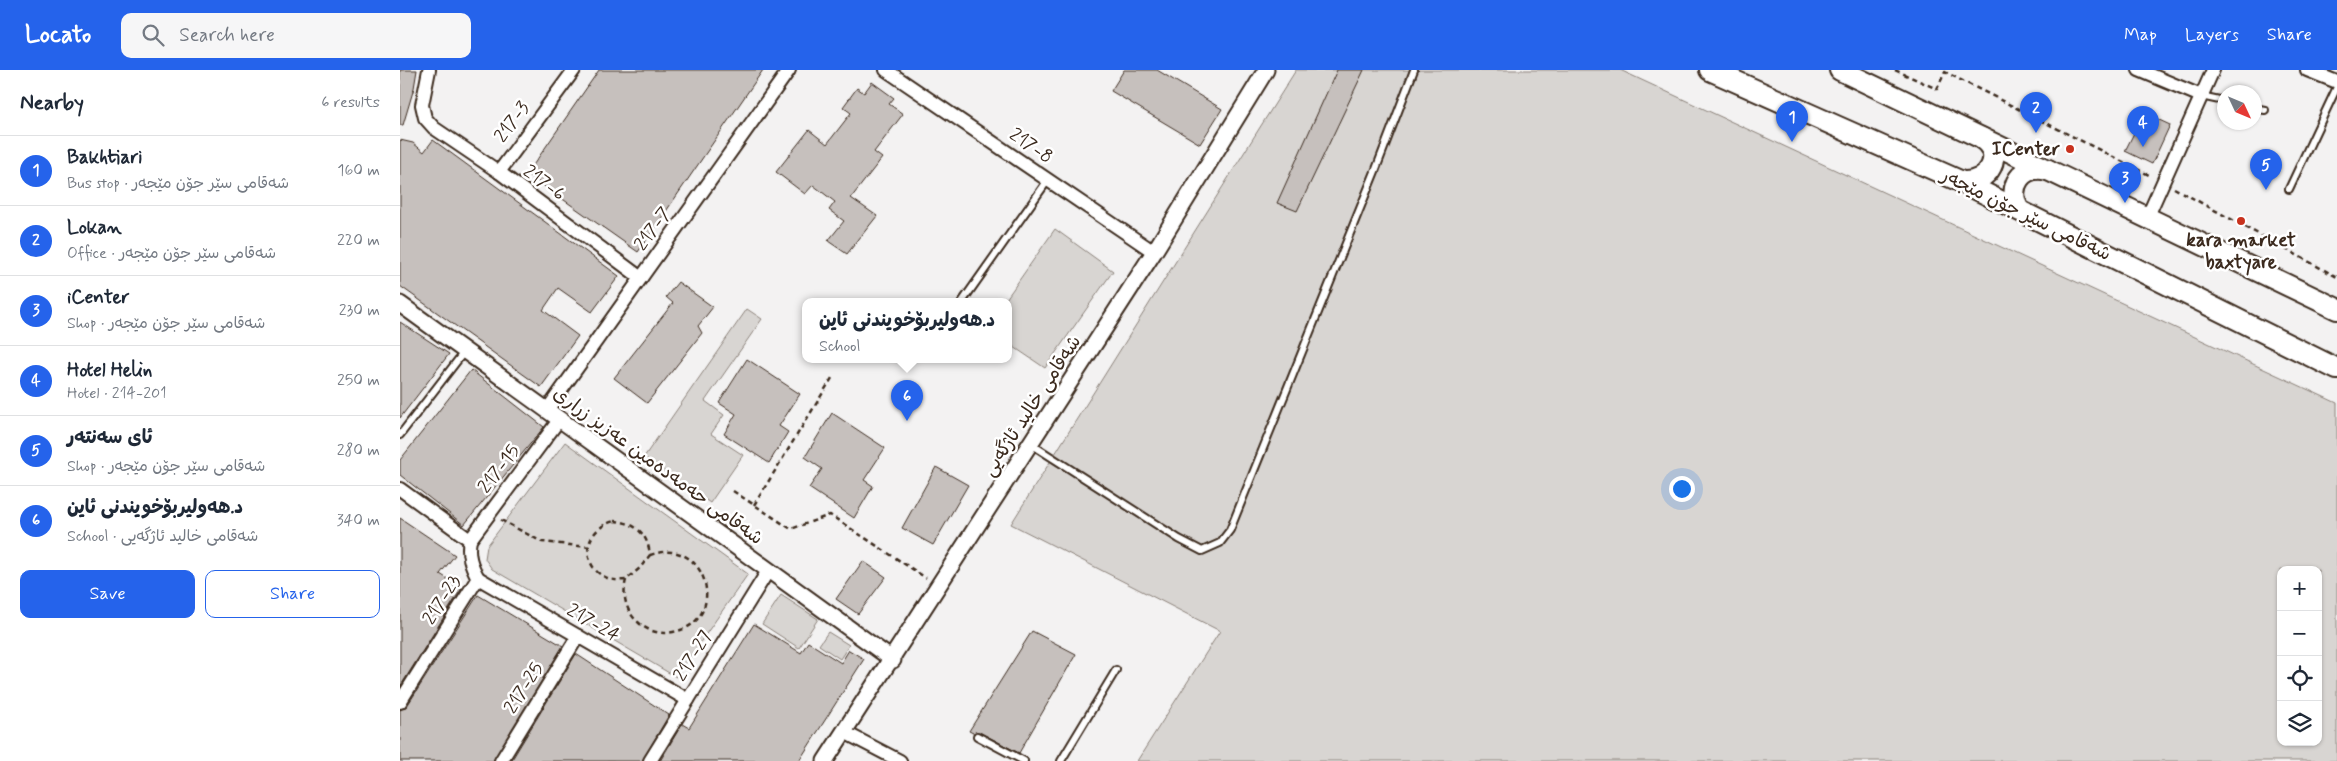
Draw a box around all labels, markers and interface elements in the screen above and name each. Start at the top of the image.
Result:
search box [121,13,471,58]
text: Locato [25,20,91,51]
icon: search [139,21,167,49]
text: Search here [179,23,275,48]
text: Map [2124,23,2157,47]
text: Layers [2185,23,2239,47]
text: Share [2267,23,2312,47]
north arrow [2217,85,2262,130]
text: Nearby [20,89,84,117]
text: 6 results [321,92,380,113]
pin: 2 [2020,92,2052,133]
street label: 217-3 [489,96,536,148]
pin: 1 [1776,101,1808,142]
pin: 4 [2127,106,2159,147]
street label: 217-8 [1004,122,1058,170]
place label: ICenter [1992,137,2060,162]
marker: ICenter [2064,143,2076,155]
text: Bakhtiari [67,145,142,170]
pin: 5 [2250,149,2282,190]
street label: 217-6 [518,159,570,207]
text: 1 [32,160,40,181]
text: 160 m [337,160,380,181]
street label: شەقامی سێر جۆن مێجەر [1935,162,2115,267]
pin: 3 [2109,162,2141,203]
text: Bus stop · شەقامی سێر جۆن مێجەر [67,173,289,194]
street label: 217-7 [629,202,677,256]
text: Lokan [67,215,122,240]
marker: kara market baxtyare [2235,215,2247,227]
place label: kara market baxtyare [2186,228,2296,276]
text: 2 [32,230,40,251]
text: 220 m [337,230,380,251]
text: Office · شەقامی سێر جۆن مێجەر [67,243,276,264]
text: iCenter [67,285,129,310]
popup [802,298,1012,363]
text: 3 [32,300,40,321]
text: 230 m [339,300,380,321]
text: د.هه‌ولیربۆخویندنی ئاین [819,308,995,333]
text: Shop · شەقامی سێر جۆن مێجەر [67,313,265,334]
street label: شەقامی خالید ئاژگەیی [977,331,1087,481]
text: School [819,336,860,357]
text: Hotel Helin [67,358,152,383]
text: 4 [31,370,41,391]
text: 250 m [337,370,380,391]
pin: 6 [891,380,923,421]
street label: شەقامی حەمەدەمین عەزیز زراری [548,381,768,551]
text: Hotel · 214-201 [67,383,166,404]
text: ئای سەنتەر [67,425,153,450]
street label: 217-15 [472,439,526,499]
text: 5 [31,440,41,461]
text: 280 m [337,440,380,461]
text: Shop · شەقامی سێر جۆن مێجەر [67,456,265,477]
your location [1669,476,1695,502]
text: د.هه‌ولیربۆخویندنی ئاین [67,495,243,520]
text: 6 [32,510,40,531]
text: 340 m [336,510,380,531]
text: School · شەقامی خالید ئاژگەیی [67,526,258,547]
map controls [2277,566,2322,746]
button: + [2277,566,2322,611]
button: Save [20,570,195,618]
button: Share [205,570,380,618]
street label: 217-23 [417,570,467,630]
street label: 217-24 [562,598,624,648]
button: − [2277,611,2322,656]
street label: 217-27 [668,626,718,686]
button: locate [2277,656,2322,701]
street label: 217-25 [499,658,549,718]
button: layers [2277,701,2322,746]

